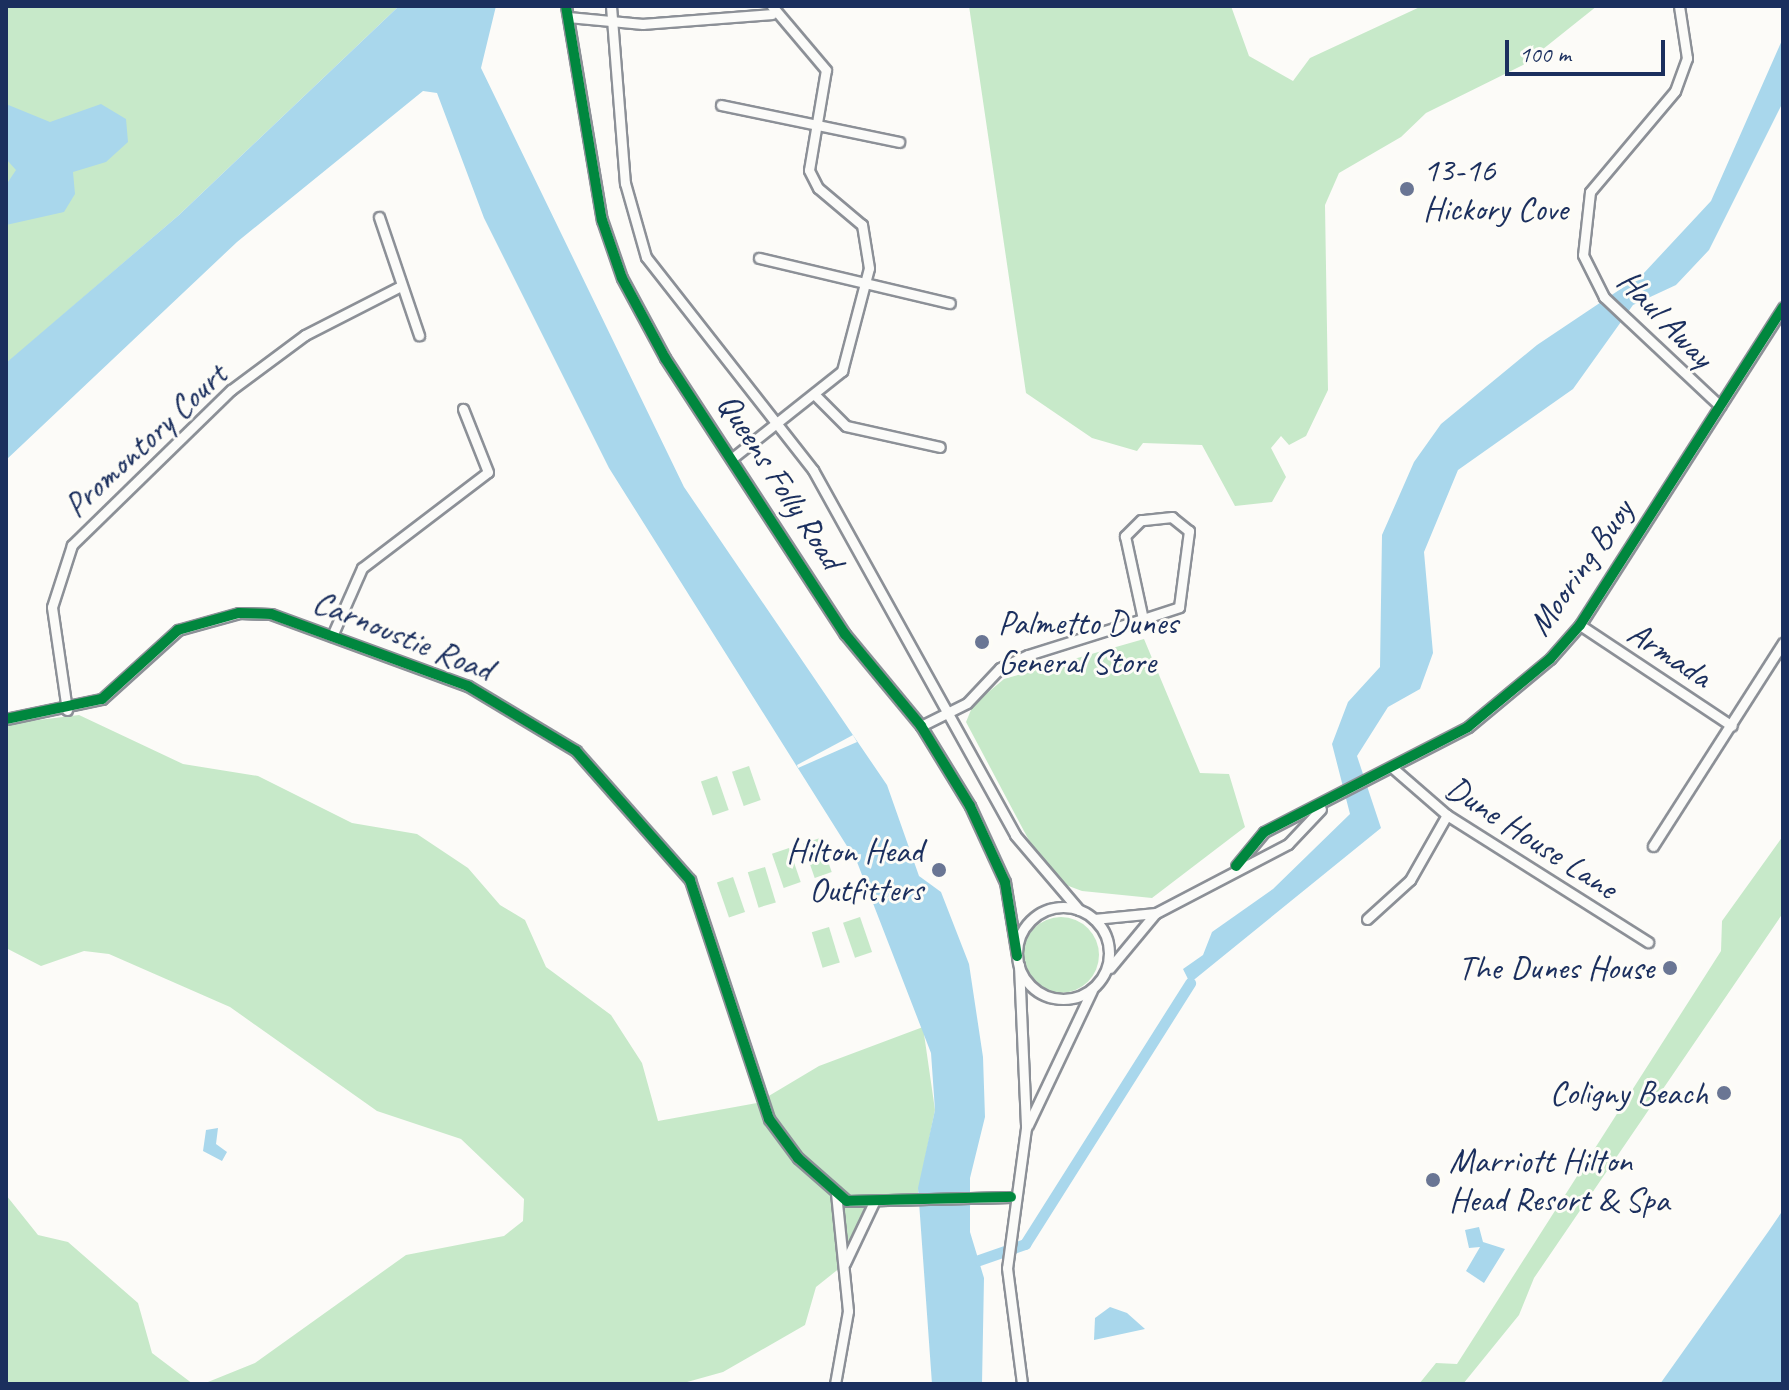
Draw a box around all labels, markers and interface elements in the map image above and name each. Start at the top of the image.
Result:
scale bar [1509,24,1669,74]
text: 100 m [1519,39,1571,69]
place label: 13-16 Hickory Cove [1423,149,1568,228]
marker: 13-16 Hickory Cove [1398,180,1416,198]
street label: Haul Away [1609,260,1723,376]
street label: Promontory Court [55,354,235,526]
street label: Queens Folly Road [709,385,853,577]
street label: Mooring Buoy [1518,491,1642,643]
street label: Carnoustie Road [308,581,498,689]
place label: Palmetto Dunes General Store [998,602,1178,682]
street label: Armada [1620,612,1720,696]
marker: Palmetto Dunes General Store [973,633,991,651]
street label: Dune House Lane [1438,766,1626,908]
place label: Hilton Head Outfitters [787,830,923,910]
marker: Hilton Head Outfitters [930,861,948,879]
place label: The Dunes House [1458,948,1654,988]
marker: The Dunes House [1661,959,1679,977]
place label: Coligny Beach [1551,1073,1708,1113]
marker: Coligny Beach [1715,1084,1733,1102]
place label: Marriott Hilton Head Resort & Spa [1449,1140,1670,1220]
marker: Marriott Hilton Head Resort & Spa [1424,1171,1442,1189]

